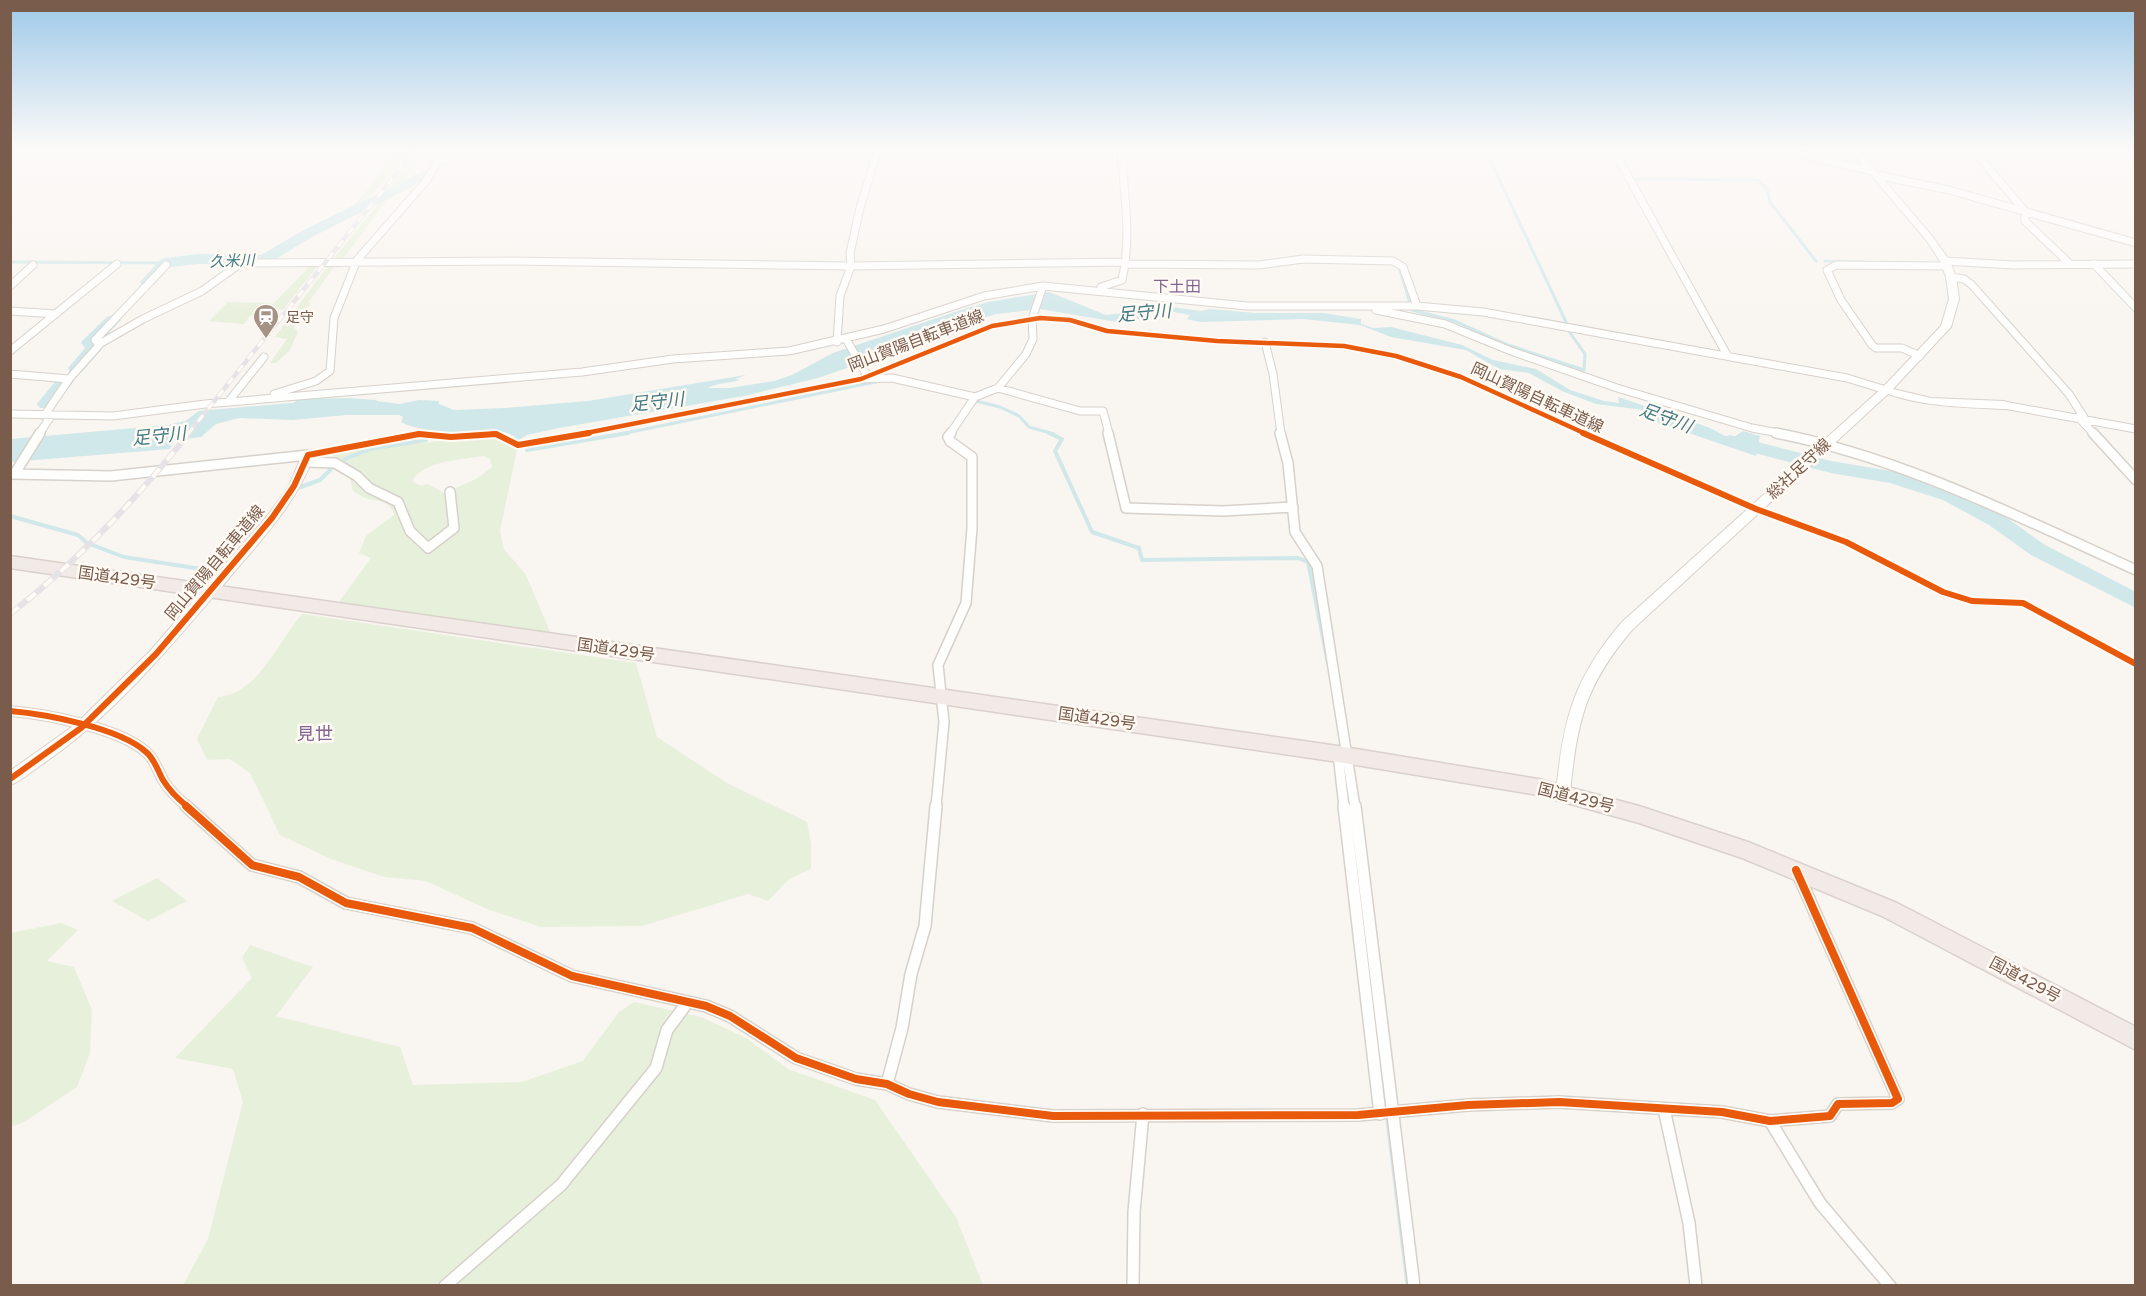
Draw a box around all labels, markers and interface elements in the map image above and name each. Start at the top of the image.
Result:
water label: 久米川 [209,251,257,271]
district label: 下土田 [1153,277,1201,297]
water label: 足守川 [1116,300,1174,326]
station icon: 足守 [251,302,281,340]
street label: 岡山賀陽自転車道線 [845,306,987,376]
place label: 足守 [286,309,314,326]
street label: 岡山賀陽自転車道線 [1468,359,1606,437]
water label: 足守川 [629,388,687,416]
water label: 足守川 [1637,398,1697,438]
water label: 足守川 [131,422,189,450]
street label: 総社足守線 [1763,434,1835,504]
street label: 岡山賀陽自転車道線 [161,501,269,625]
street label: 国道429号 [77,563,157,593]
street label: 国道429号 [576,635,656,665]
street label: 国道429号 [1057,704,1137,734]
district label: 見世 [297,723,333,745]
street label: 国道429号 [1536,779,1616,817]
street label: 国道429号 [1986,953,2064,1007]

